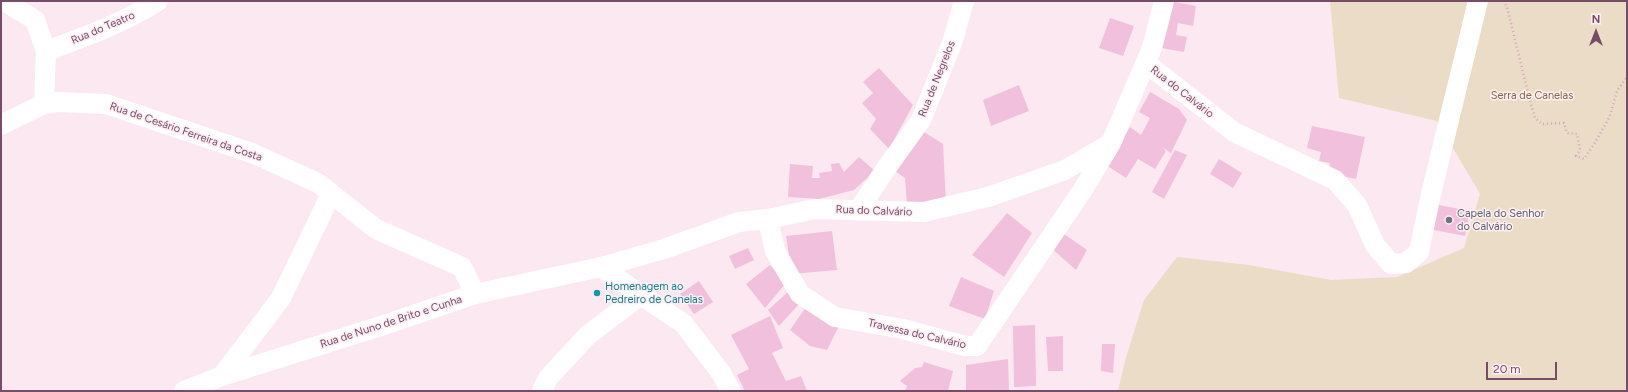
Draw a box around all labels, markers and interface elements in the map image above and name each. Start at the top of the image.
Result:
street label: Rua do Teatro [69,9,137,47]
north arrow [1576,12,1616,52]
text: N [1592,13,1600,26]
street label: Rua de Negrelos [916,39,958,119]
street label: Rua do Calvário [1148,63,1216,121]
park label: Serra de Canelas [1491,89,1573,103]
street label: Rua de Cesário Ferreira da Costa [108,100,264,164]
street label: Rua do Calvário [835,203,913,219]
place label: Capela do Senhor do Calvário [1457,207,1544,233]
marker: Capela do Senhor do Calvário [1444,215,1454,225]
place label: Homenagem ao Pedreiro de Canelas [605,280,703,306]
marker: Homenagem ao Pedreiro de Canelas [592,288,602,298]
street label: Rua de Nuno de Brito e Cunha [318,293,464,351]
street label: Travessa do Calvário [867,316,967,352]
scale bar [1488,354,1559,380]
text: 20 m [1493,362,1521,376]

